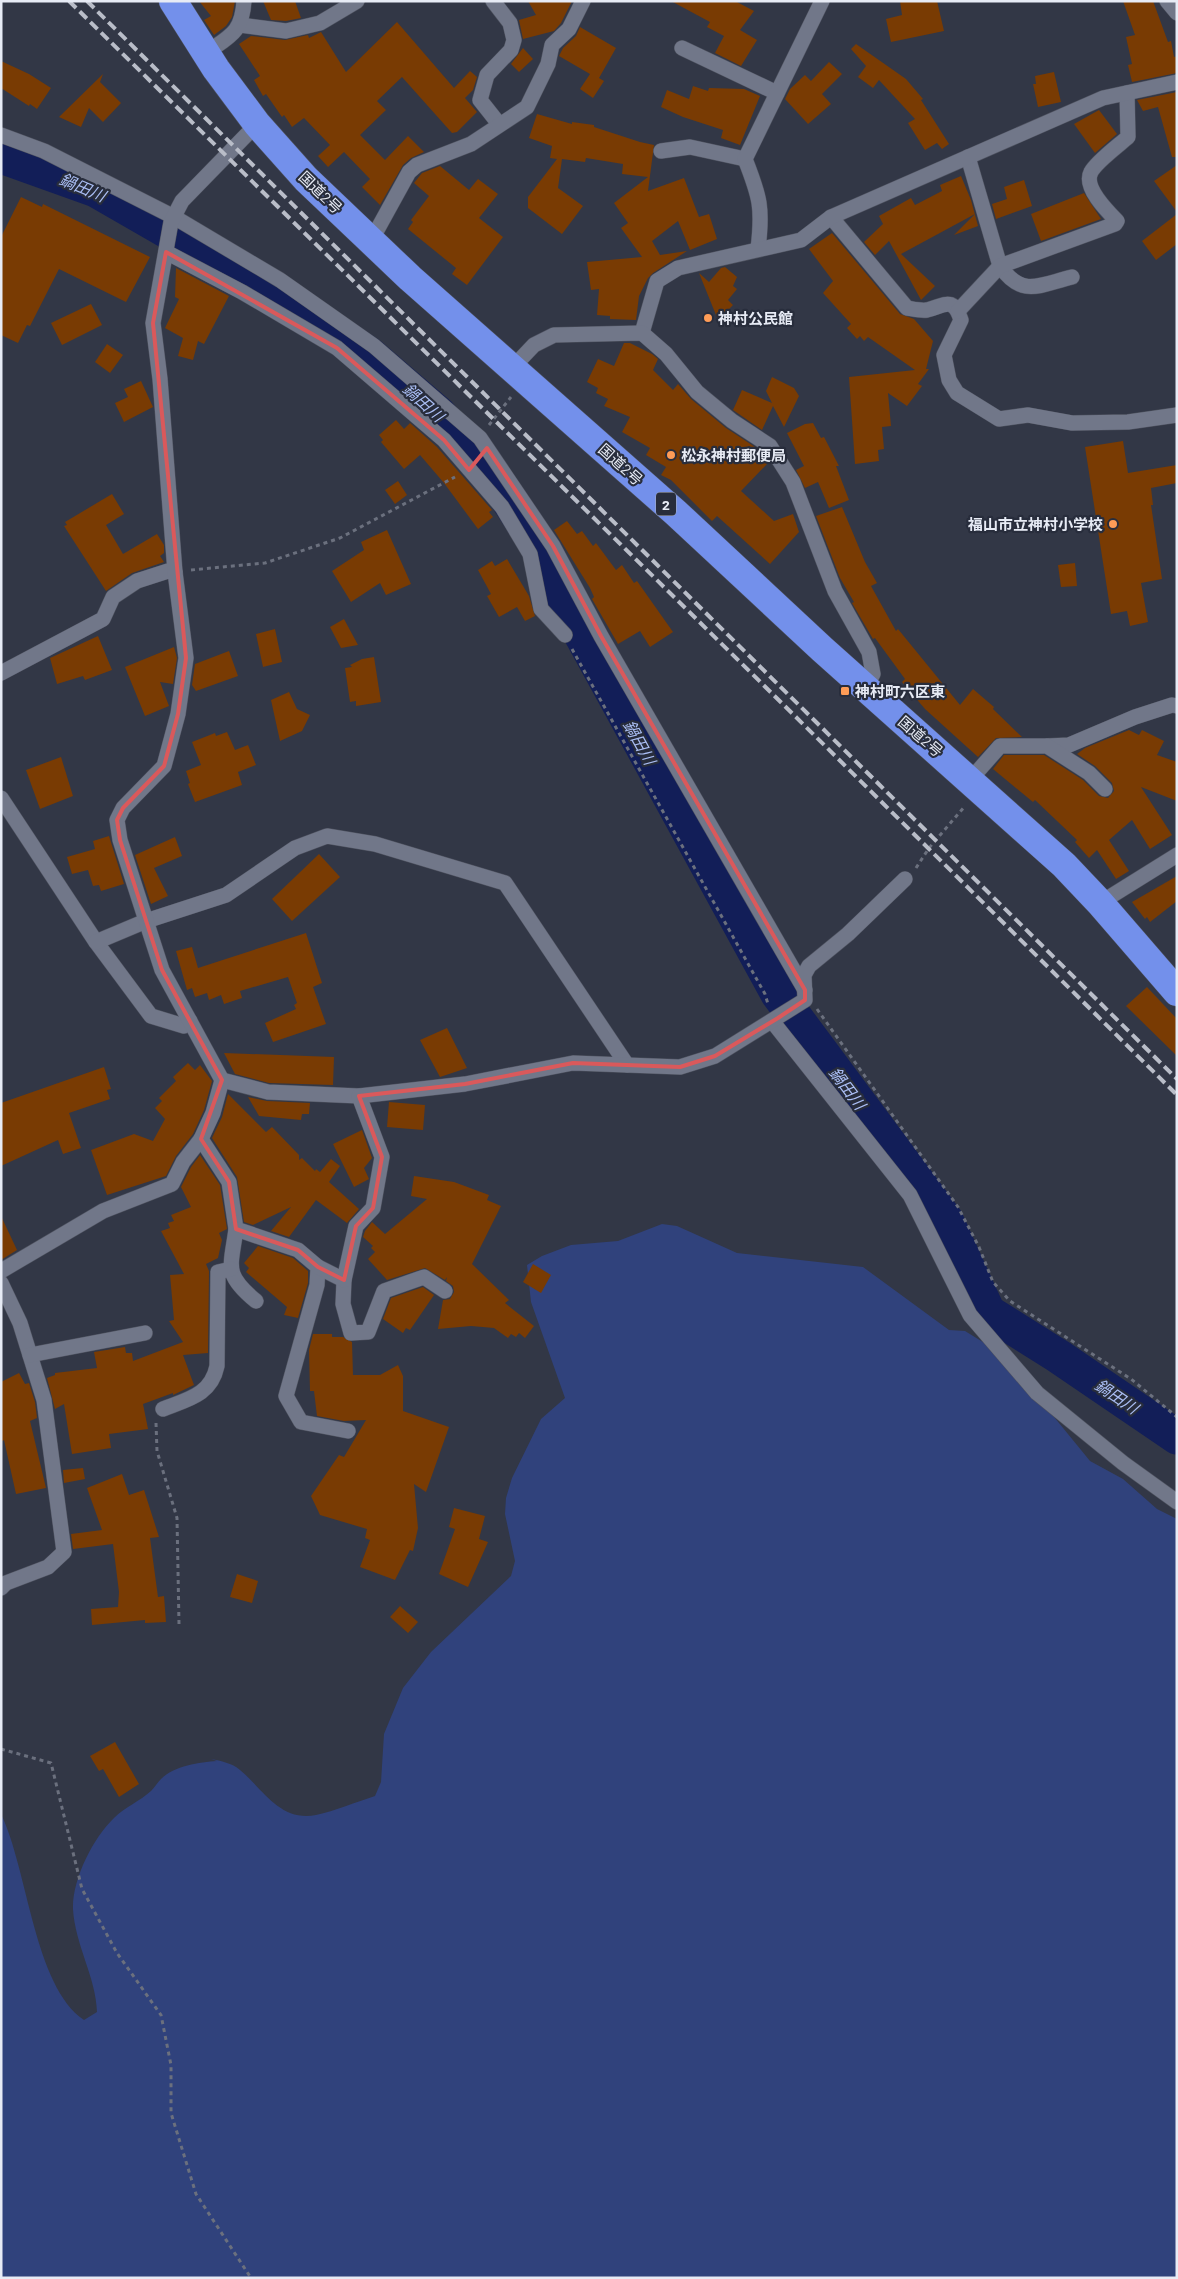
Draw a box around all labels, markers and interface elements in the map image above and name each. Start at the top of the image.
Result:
street label: 国道2号 [296,167,346,217]
water label: 鍋田川 [57,169,111,206]
place label: 神村公民館 [717,309,793,327]
marker: 神村公民館 [702,312,714,324]
water label: 鍋田川 [400,379,450,426]
street label: 国道2号 [595,440,647,488]
place label: 松永神村郵便局 [681,446,786,464]
marker: 松永神村郵便局 [665,449,677,461]
road number: 2 [656,492,676,516]
place label: 福山市立神村小学校 [967,515,1103,533]
marker: 福山市立神村小学校 [1107,518,1119,530]
place label: 神村町六区東 [854,682,945,700]
marker: 神村町六区東 [839,685,851,697]
street label: 国道2号 [895,712,947,760]
water label: 鍋田川 [620,716,661,769]
water label: 鍋田川 [826,1063,871,1114]
water label: 鍋田川 [1092,1375,1144,1418]

